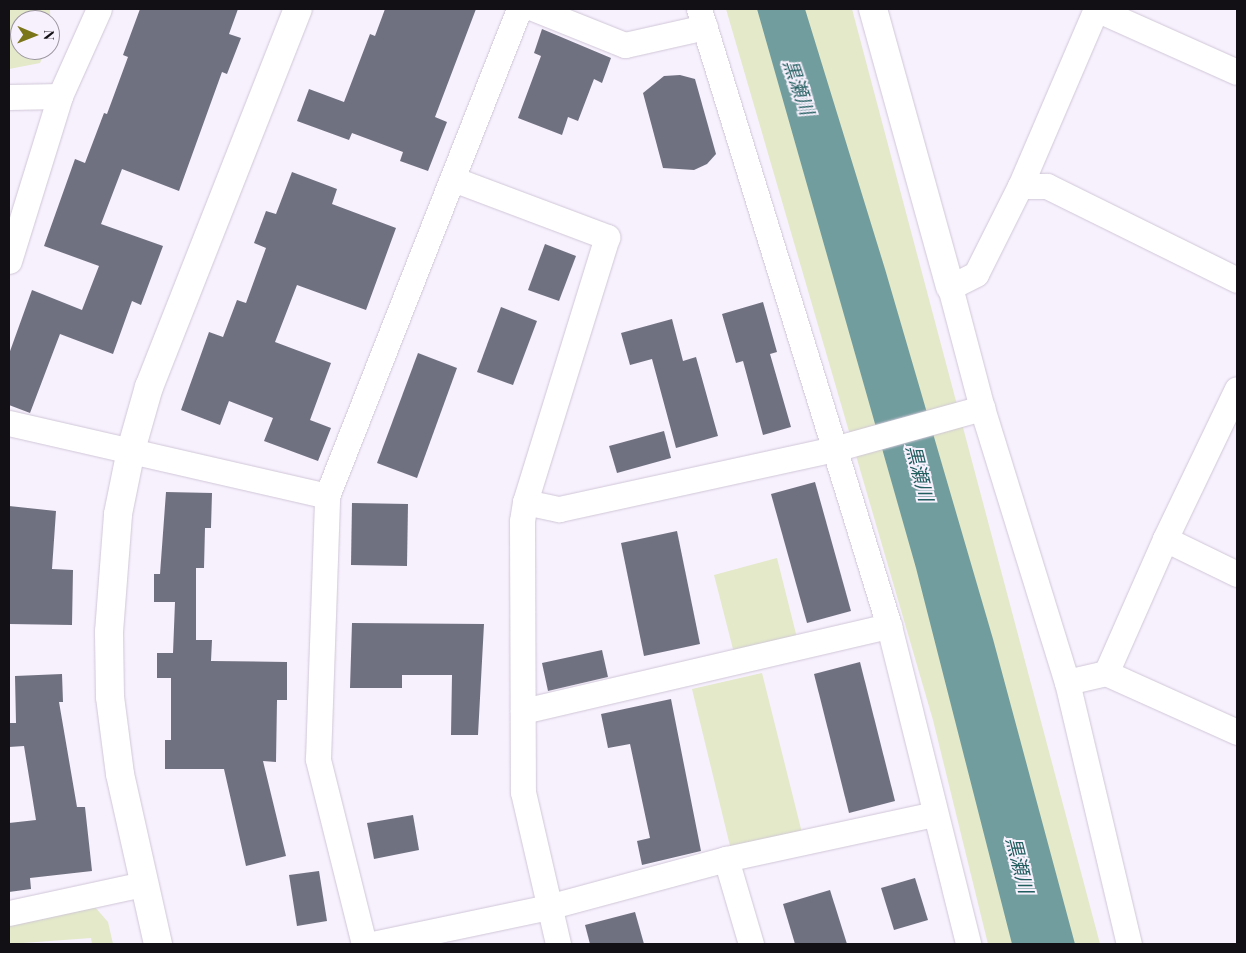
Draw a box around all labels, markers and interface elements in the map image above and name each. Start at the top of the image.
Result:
north arrow [10,10,60,60]
text: N [40,30,59,40]
water label: 黒瀬川 [779,56,819,118]
water label: 黒瀬川 [902,443,938,503]
water label: 黒瀬川 [1002,835,1038,895]

